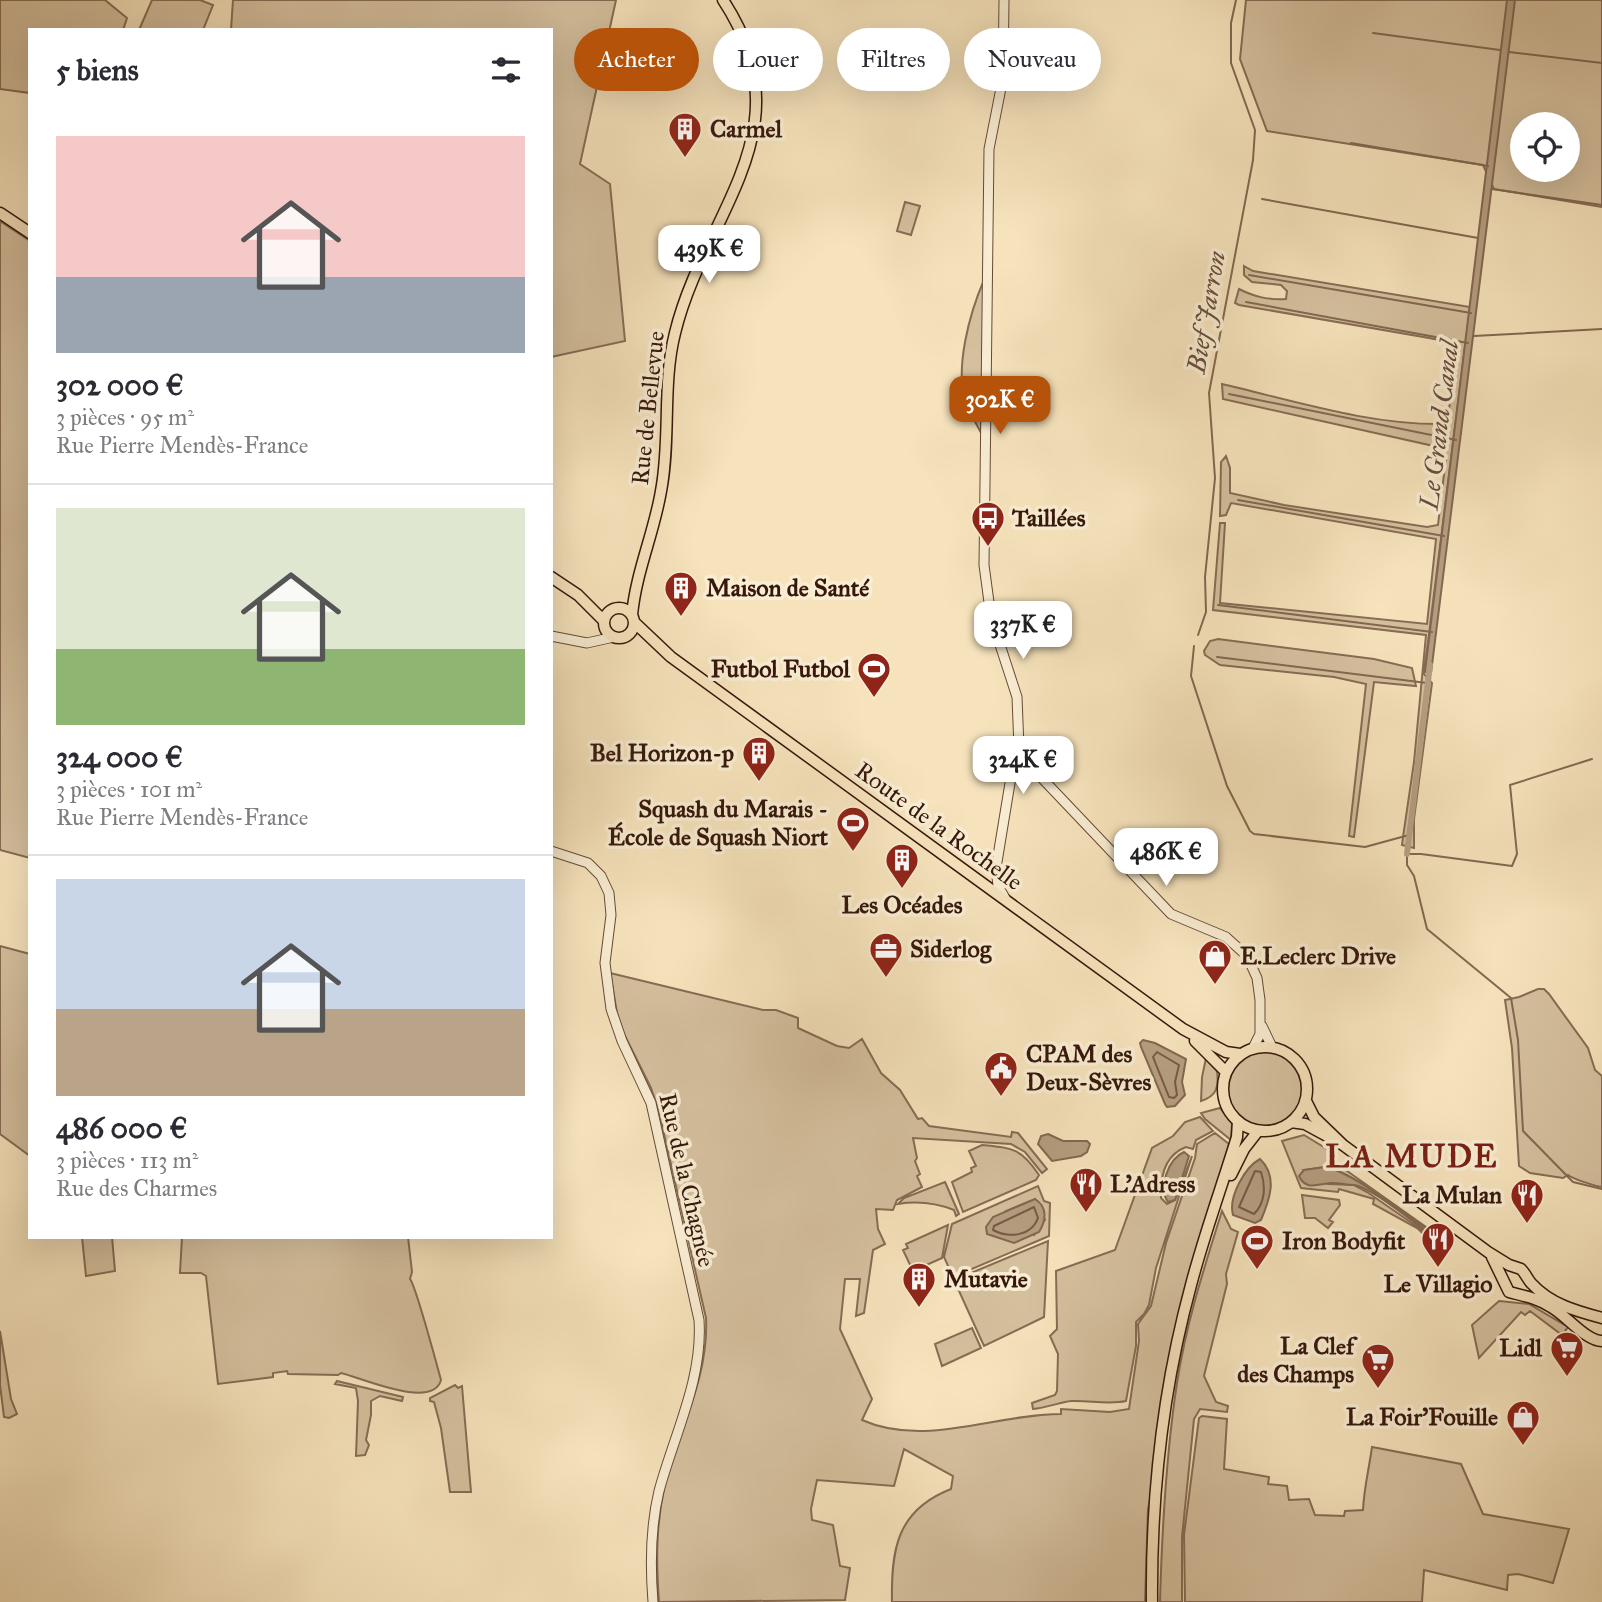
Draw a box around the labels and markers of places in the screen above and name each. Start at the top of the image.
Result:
building icon: Carmel [666,110,704,159]
place label: Carmel [710,114,783,144]
pin: 439K € [652,226,766,285]
pin: 302K € [943,376,1057,436]
bus stop icon: Taillées [969,499,1007,548]
place label: Taillées [1011,503,1086,533]
building icon: Maison de Santé [662,569,700,618]
place label: Maison de Santé [706,573,870,603]
pin: 337K € [966,602,1080,661]
sports icon: Futbol Futbol [855,650,893,699]
place label: Futbol Futbol [711,654,851,684]
building icon: Bel Horizon-p [740,734,778,783]
pin: 324K € [966,736,1080,796]
place label: Bel Horizon-p [590,738,734,768]
place label: Squash du Marais - École de Squash Niort [608,794,829,852]
sports icon: Squash du Marais - École de Squash Niort [834,804,872,853]
pin: 486K € [1109,828,1223,888]
building icon: Les Océades [883,841,921,890]
place label: Les Océades [842,890,963,920]
office icon: Siderlog [867,930,905,979]
place label: Siderlog [910,934,992,964]
shop icon: E.Leclerc Drive [1196,937,1234,986]
place label: E.Leclerc Drive [1240,941,1396,971]
place label: CPAM des Deux-Sèvres [1026,1039,1151,1097]
public building icon: CPAM des Deux-Sèvres [982,1049,1020,1098]
restaurant icon: L'Adress [1067,1165,1105,1214]
place label: L'Adress [1110,1169,1195,1199]
restaurant icon: La Mulan [1508,1176,1546,1225]
place label: La Mulan [1402,1180,1502,1210]
restaurant icon: Le Villagio [1419,1220,1457,1269]
sports icon: Iron Bodyfit [1238,1222,1276,1271]
place label: Iron Bodyfit [1282,1226,1406,1256]
building icon: Mutavie [900,1260,938,1309]
place label: Mutavie [944,1264,1028,1294]
place label: Le Villagio [1383,1269,1493,1299]
supermarket icon: Lidl [1548,1329,1586,1378]
place label: La Clef des Champs [1237,1331,1358,1389]
place label: Lidl [1499,1333,1543,1363]
supermarket icon: La Clef des Champs [1359,1341,1397,1390]
shop icon: La Foir'Fouille [1504,1398,1542,1447]
place label: La Foir'Fouille [1346,1402,1498,1432]

